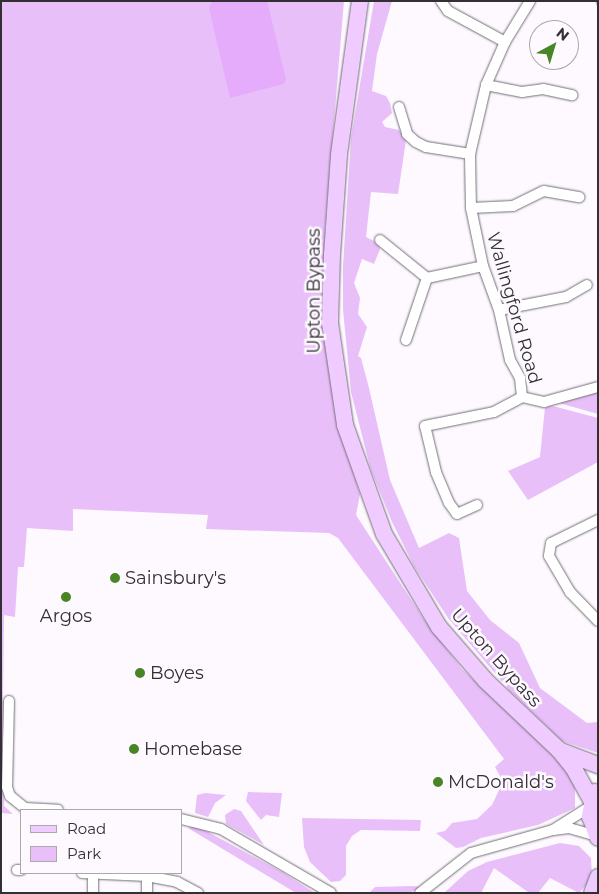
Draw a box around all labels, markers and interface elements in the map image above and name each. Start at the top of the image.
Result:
north arrow [529,20,579,70]
text: N [553,24,573,45]
street label: Upton Bypass [303,228,325,354]
street label: Wallingford Road [482,230,546,386]
place label: Sainsbury's [125,567,226,589]
marker: Sainsbury's [109,572,121,584]
marker: Argos [60,591,72,603]
street label: Upton Bypass [446,604,546,712]
place label: Argos [40,605,92,627]
place label: Boyes [150,662,204,684]
marker: Boyes [134,667,146,679]
place label: Homebase [144,738,242,760]
marker: Homebase [128,743,140,755]
place label: McDonald's [448,771,554,793]
marker: McDonald's [432,776,444,788]
legend [20,809,182,874]
text: Road [67,819,106,838]
text: Park [67,844,101,863]

